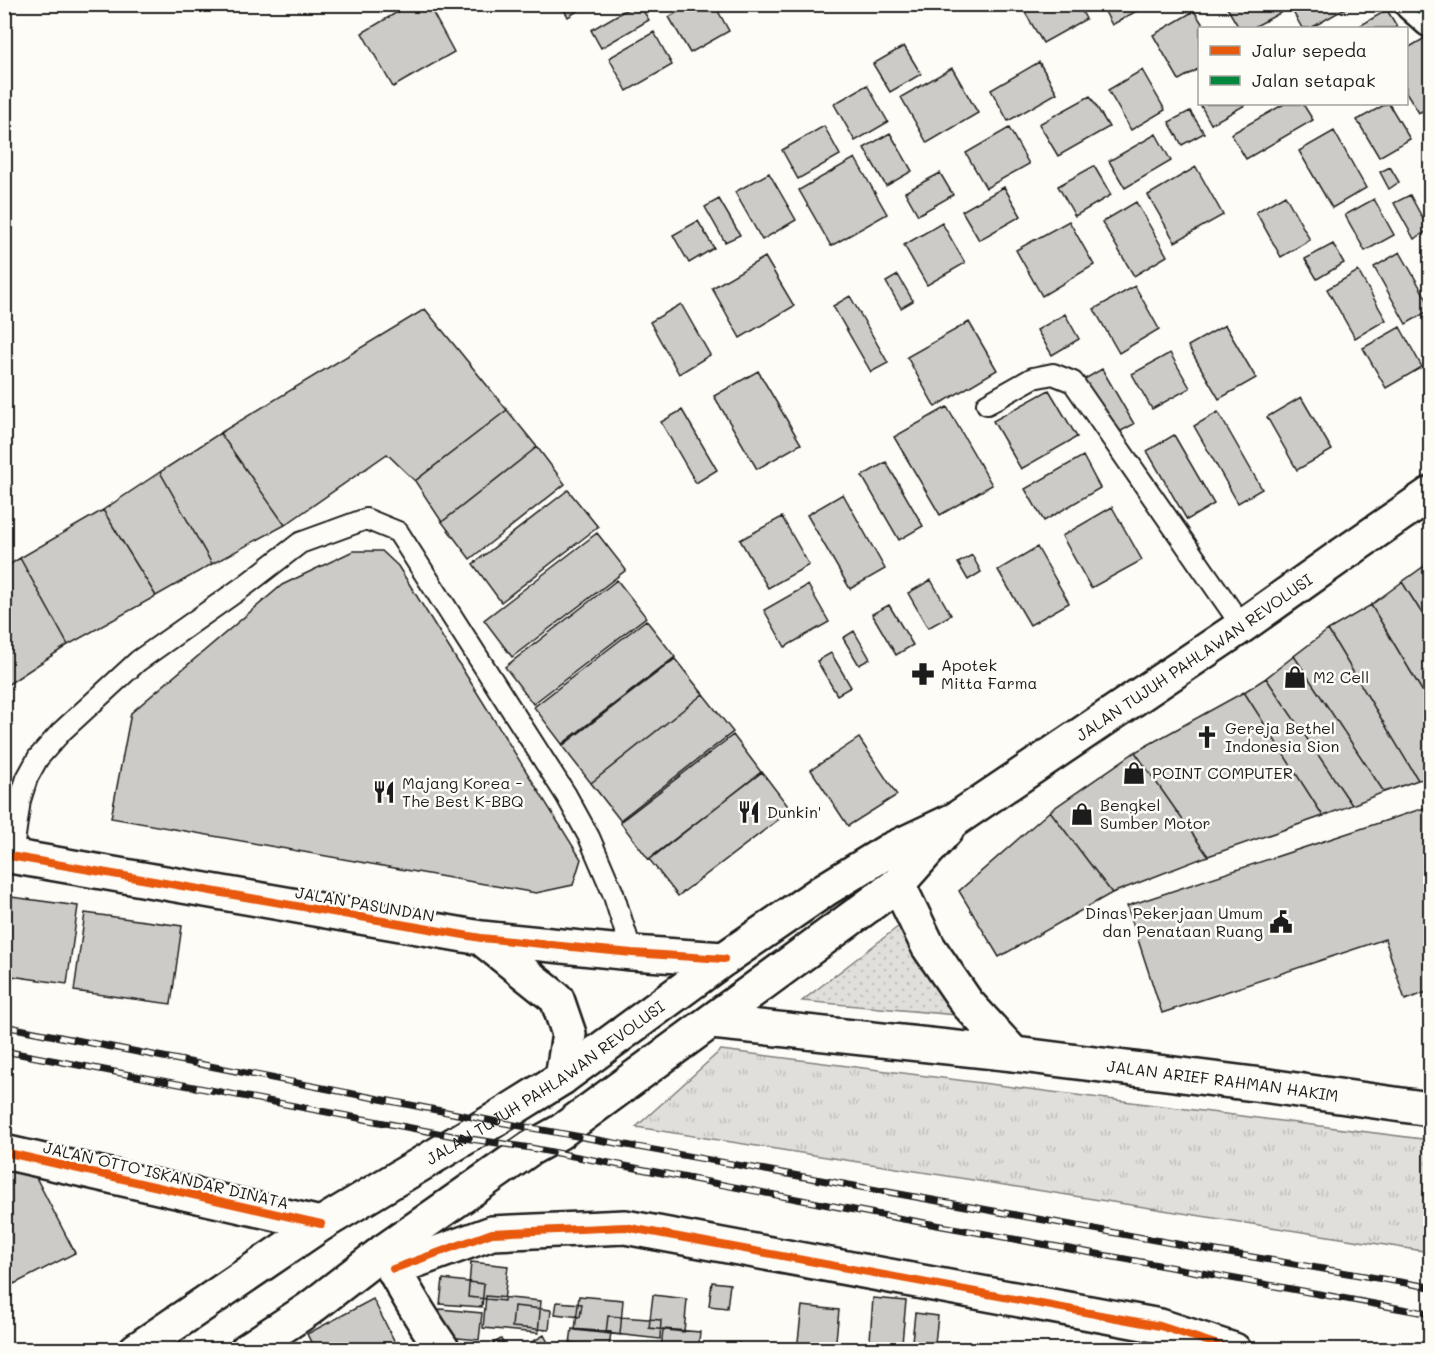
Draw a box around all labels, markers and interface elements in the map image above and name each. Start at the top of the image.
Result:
legend [1198,27,1408,105]
text: Jalur sepeda [1252,38,1367,62]
text: Jalan setapak [1252,68,1375,92]
street label: JALAN TUJUH PAHLAWAN REVOLUSI [1071,569,1316,745]
place label: Apotek Mitta Farma [941,654,1038,693]
pharmacy icon: Apotek Mitta Farma [910,661,936,687]
shop icon: M2 Cell [1282,664,1308,690]
place label: M2 Cell [1313,666,1369,687]
place label: Gereja Bethel Indonesia Sion [1225,717,1339,756]
church icon: Gereja Bethel Indonesia Sion [1194,724,1220,750]
shop icon: POINT COMPUTER [1121,760,1147,786]
place label: POINT COMPUTER [1152,762,1293,783]
place label: Majang Korea - The Best K-BBQ [402,772,524,811]
restaurant icon: Majang Korea - The Best K-BBQ [371,779,397,805]
place label: Bengkel Sumber Motor [1100,794,1211,833]
restaurant icon: Dunkin' [736,799,762,825]
place label: Dunkin' [767,801,821,822]
shop icon: Bengkel Sumber Motor [1069,801,1095,827]
street label: JALAN PASUNDAN [294,881,436,926]
place label: Dinas Pekerjaan Umum dan Penataan Ruang [1085,902,1263,941]
public building icon: Dinas Pekerjaan Umum dan Penataan Ruang [1268,909,1294,935]
street label: JALAN TUJUH PAHLAWAN REVOLUSI [422,995,668,1169]
street label: JALAN ARIEF RAHMAN HAKIM [1106,1055,1340,1106]
street label: JALAN OTTO ISKANDAR DINATA [41,1136,291,1213]

